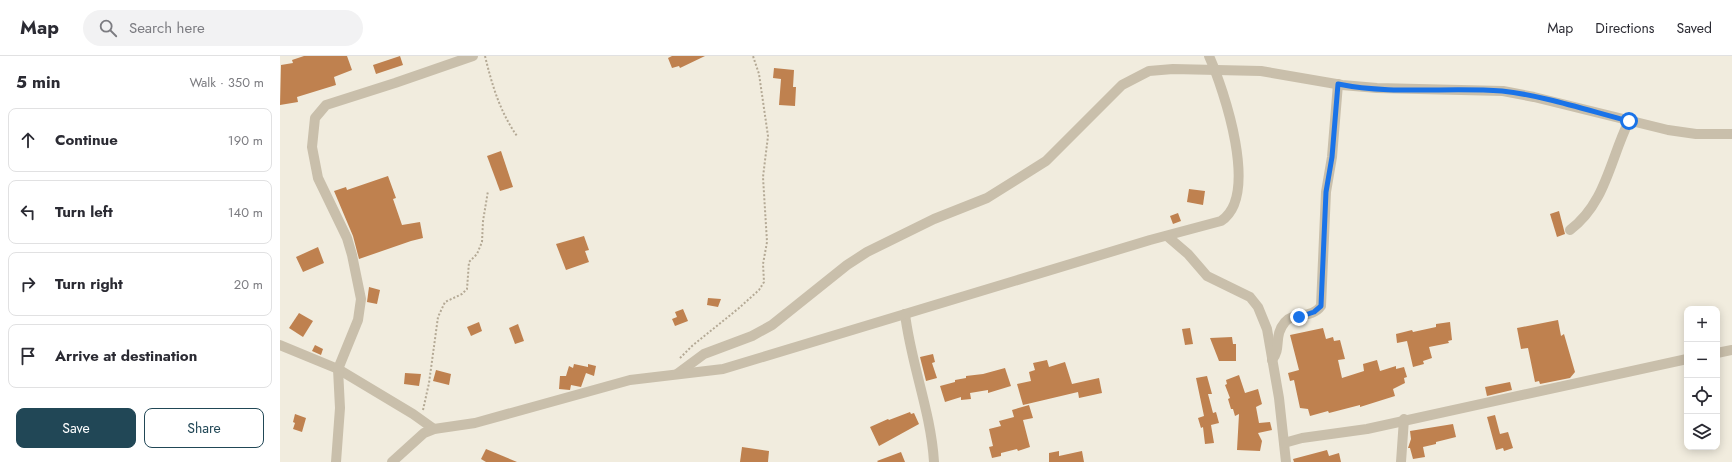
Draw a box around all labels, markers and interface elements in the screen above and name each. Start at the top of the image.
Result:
search box [83,10,363,46]
text: Map [20,14,59,41]
icon: search [97,17,119,39]
text: Search here [129,17,205,39]
text: Map [1547,18,1573,38]
text: Directions [1595,18,1655,38]
text: Saved [1677,18,1712,38]
text: 5 min [16,70,60,94]
text: Walk · 350 m [189,73,264,92]
route start [1620,112,1638,130]
icon: ahead [17,129,39,151]
text: Continue [55,129,118,151]
text: 190 m [228,131,263,150]
icon: left [17,201,39,223]
text: Turn left [55,201,113,223]
text: 140 m [228,203,263,222]
icon: right [17,273,39,295]
text: Turn right [55,273,123,295]
text: 20 m [234,275,263,294]
map controls [1684,306,1720,450]
button: + [1684,306,1720,342]
route end [1290,308,1308,326]
button: − [1684,342,1720,378]
icon: arrive [17,345,39,367]
text: Arrive at destination [55,345,197,367]
button: locate [1684,378,1720,414]
button: Save [16,408,136,448]
button: Share [144,408,264,448]
button: layers [1684,414,1720,450]

